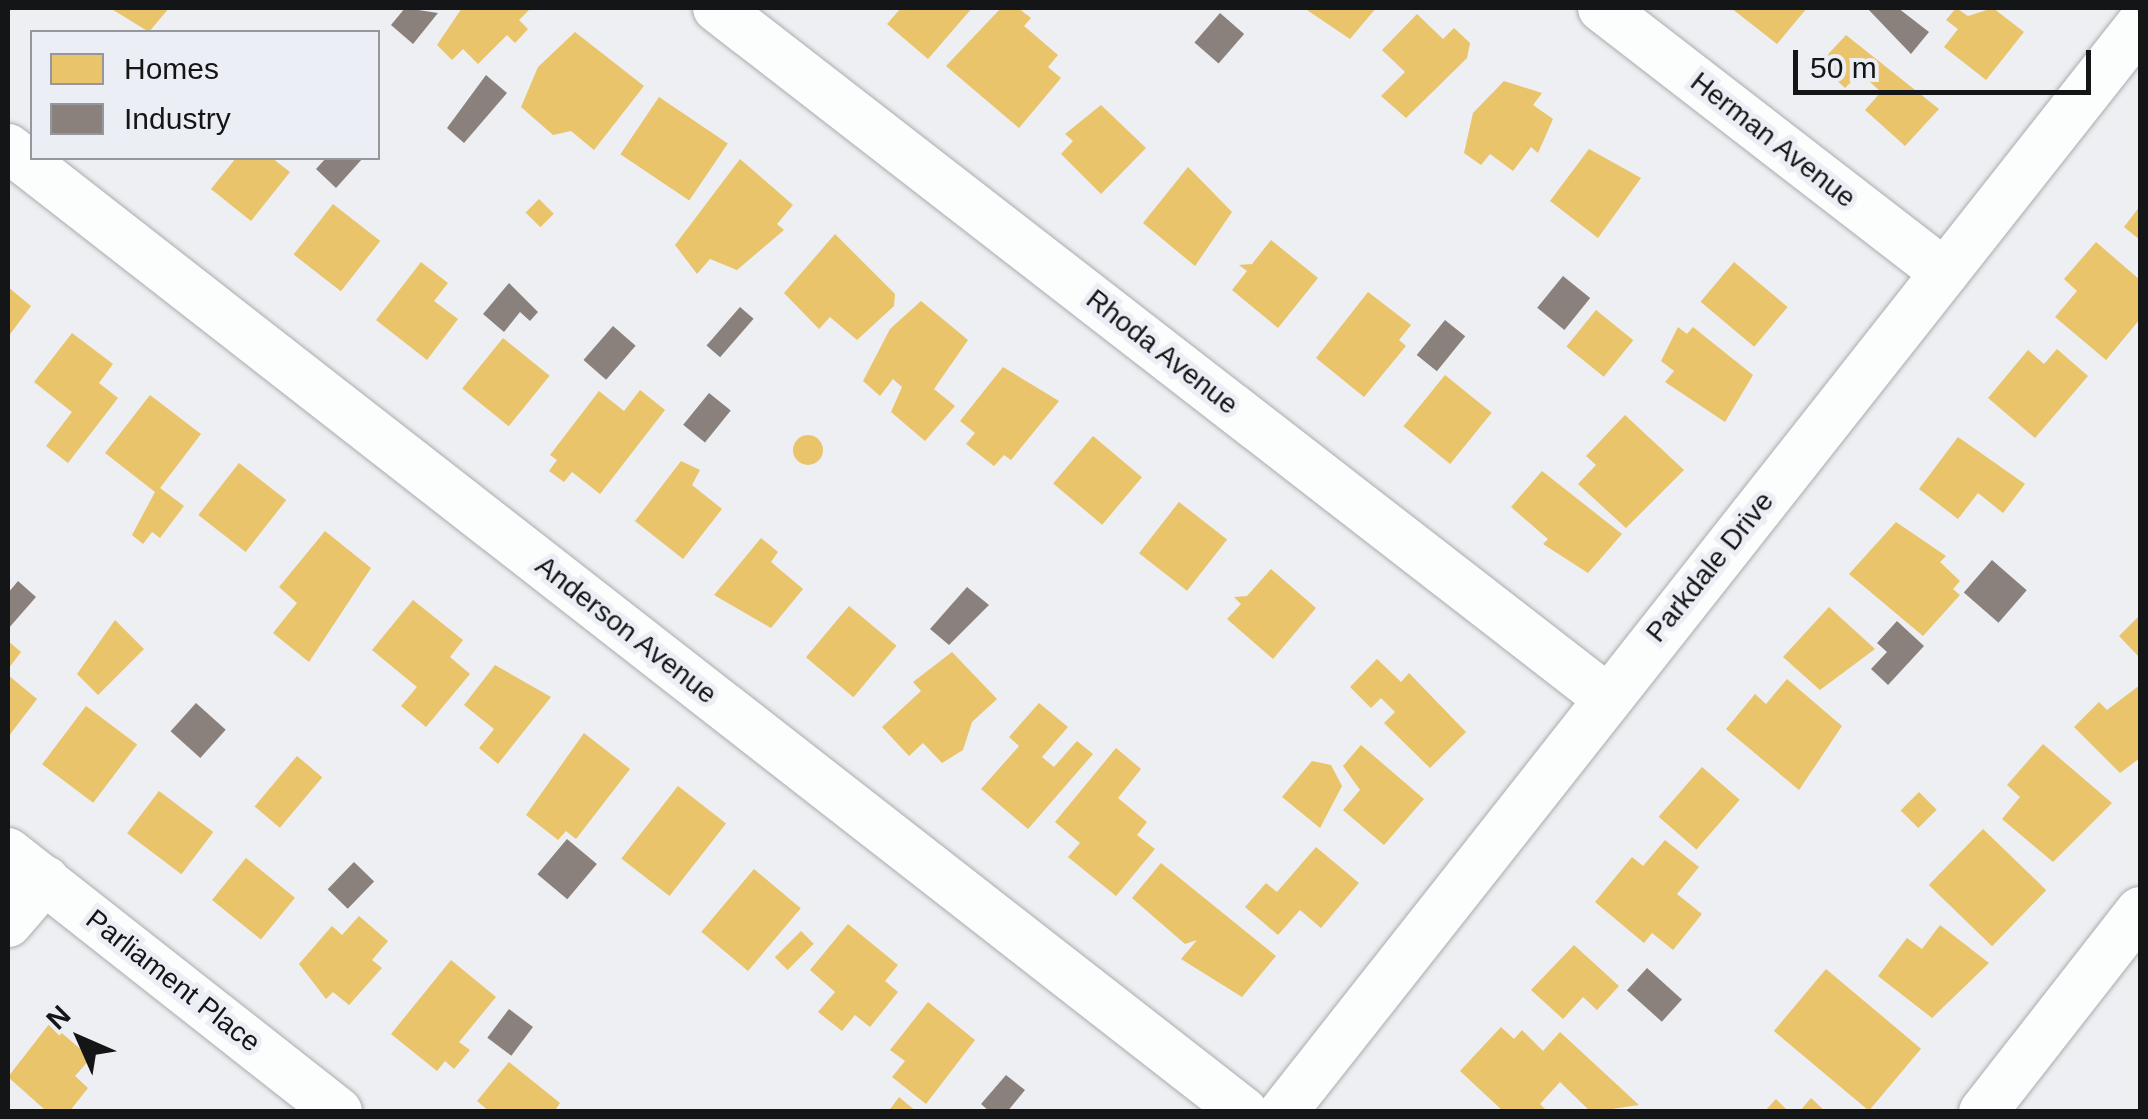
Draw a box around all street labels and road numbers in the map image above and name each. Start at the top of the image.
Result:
street label: Herman Avenue [1683,65,1863,215]
street label: Rhoda Avenue [1079,282,1245,422]
street label: Parkdale Drive [1639,485,1781,649]
street label: Anderson Avenue [528,548,724,712]
street label: Parliament Place [79,903,267,1059]

